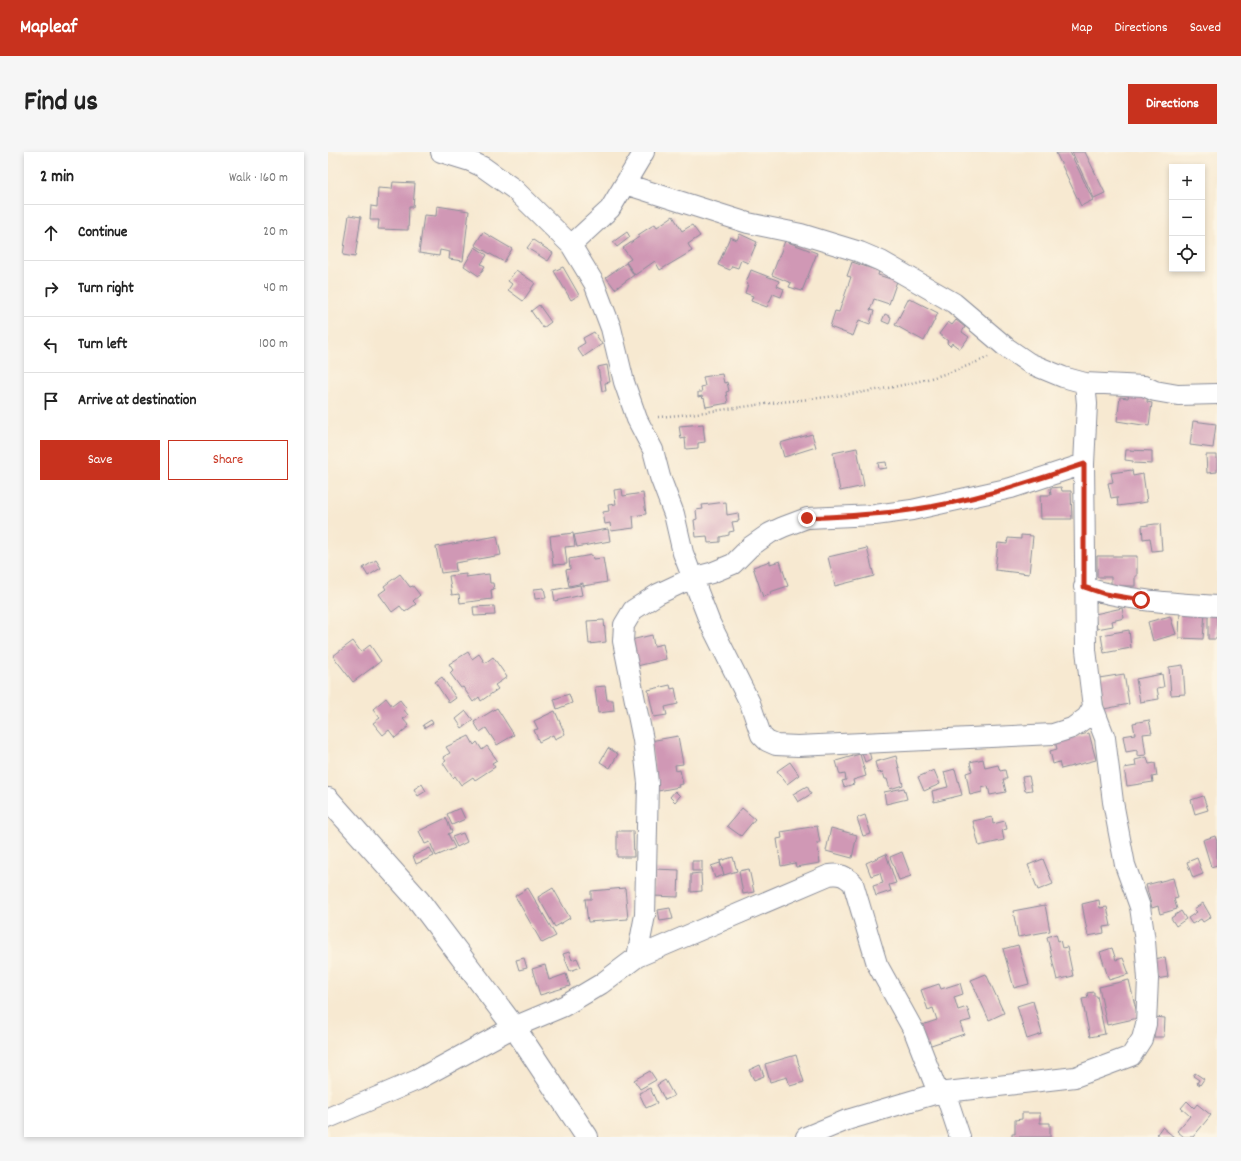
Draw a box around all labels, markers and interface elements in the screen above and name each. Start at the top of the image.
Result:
text: Mapleaf [20,15,77,42]
text: Map [1071,18,1093,38]
text: Directions [1115,18,1168,38]
text: Saved [1190,18,1221,38]
text: Find us [24,84,98,124]
button: Directions [1128,84,1217,124]
map controls [1169,164,1205,272]
button: + [1169,164,1205,200]
text: 2 min [40,166,74,190]
text: Walk · 160 m [229,169,288,188]
button: − [1169,200,1205,236]
icon: ahead [40,222,62,244]
text: Continue [78,222,127,244]
text: 20 m [263,223,288,242]
button: locate [1169,236,1205,272]
icon: right [40,278,62,300]
text: Turn right [78,278,134,300]
text: 40 m [264,279,288,298]
icon: left [40,334,62,356]
text: Turn left [78,334,127,356]
text: 100 m [259,335,288,354]
icon: arrive [40,390,62,412]
text: Arrive at destination [78,390,196,412]
button: Save [40,440,160,480]
button: Share [168,440,288,480]
route end [798,509,816,527]
route start [1132,591,1150,609]

